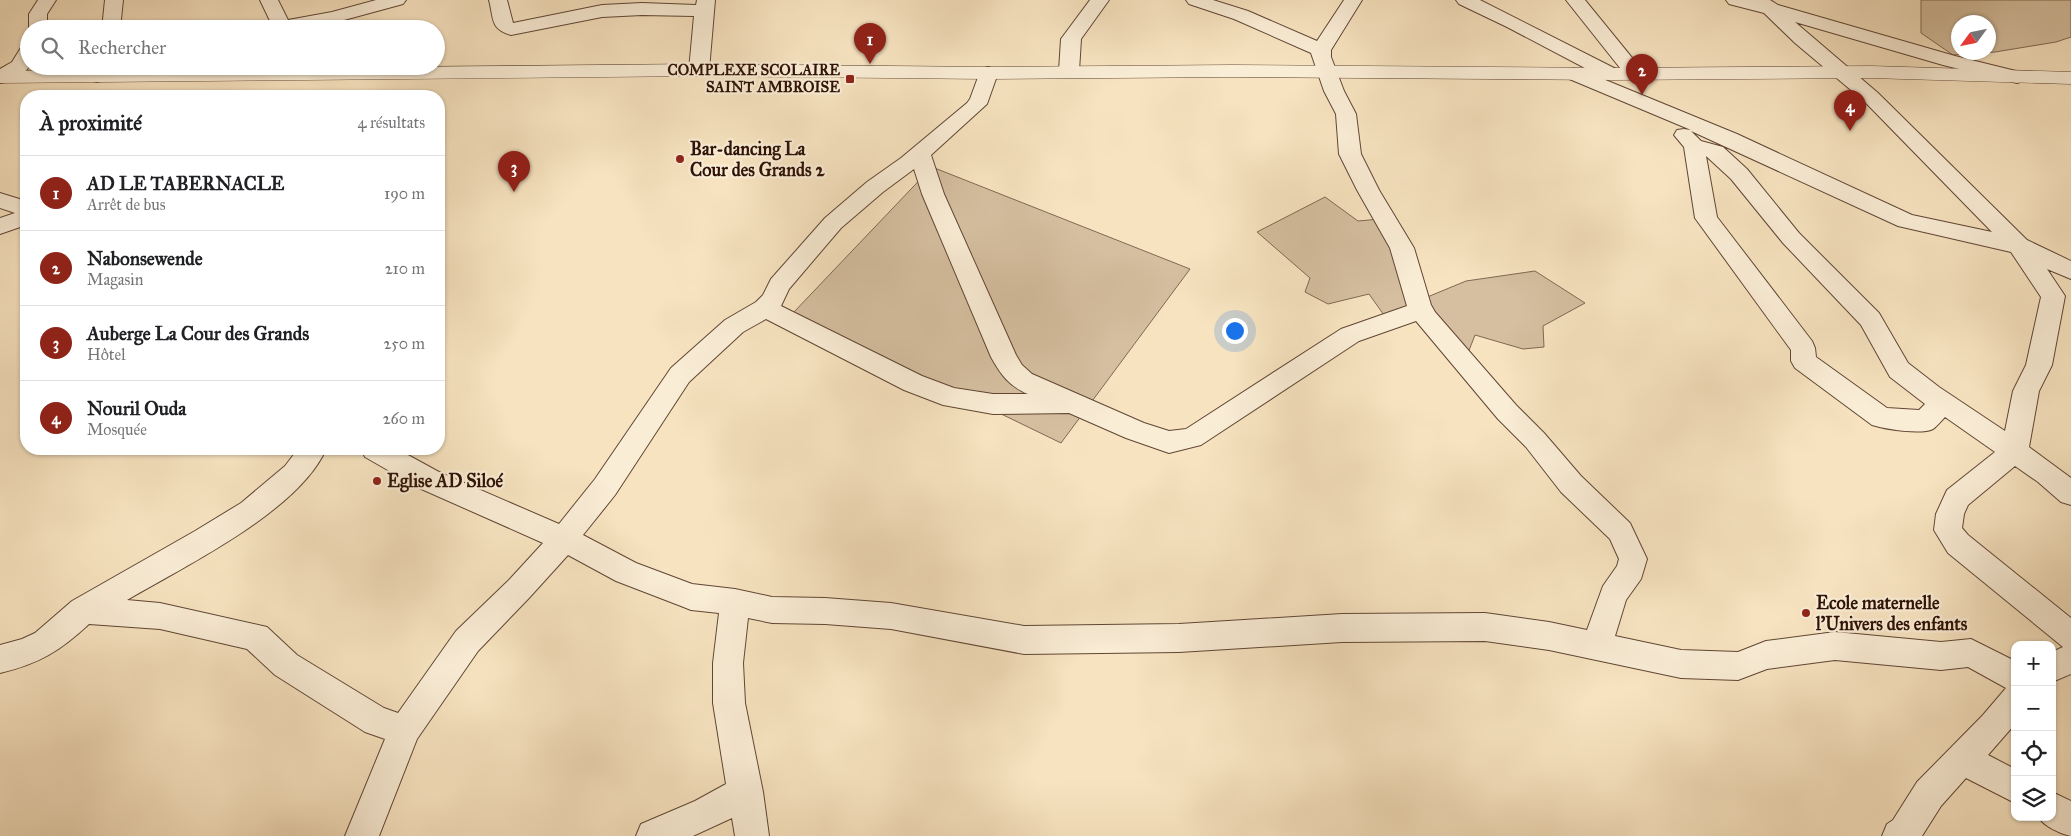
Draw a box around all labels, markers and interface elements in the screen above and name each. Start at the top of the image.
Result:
north arrow [1951,15,1996,60]
search box [20,20,445,75]
pin: 1 [854,23,886,64]
icon: search [38,34,66,62]
text: Rechercher [78,36,166,59]
pin: 2 [1626,54,1658,95]
place label: COMPLEXE SCOLAIRE SAINT AMBROISE [668,61,840,96]
marker: COMPLEXE SCOLAIRE SAINT AMBROISE [844,73,856,85]
pin: 4 [1834,90,1866,131]
text: À proximité [40,110,142,136]
text: 4 résultats [358,113,425,132]
place label: Bar-dancing La Cour des Grands 2 [690,138,825,181]
pin: 3 [498,151,530,192]
marker: Bar-dancing La Cour des Grands 2 [674,153,686,165]
text: AD LE TABERNACLE [87,172,284,195]
text: 1 [53,184,59,203]
text: 190 m [384,184,425,203]
text: Arrêt de bus [87,195,166,214]
text: Nabonsewende [87,247,203,270]
text: 2 [52,259,60,278]
text: 210 m [385,259,425,278]
text: Magasin [87,270,143,289]
your location [1222,318,1248,344]
text: Auberge La Cour des Grands [87,322,309,345]
text: 3 [53,334,59,353]
text: 250 m [384,334,425,353]
text: Hôtel [87,345,125,364]
text: Nouril Ouda [87,397,186,420]
text: 4 [52,409,60,428]
text: 260 m [383,409,425,428]
text: Mosquée [87,420,147,439]
place label: Eglise AD Siloé [387,470,504,493]
marker: Eglise AD Siloé [371,475,383,487]
place label: Ecole maternelle l'Univers des enfants [1815,592,1968,635]
marker: Ecole maternelle l'Univers des enfants [1800,607,1812,619]
map controls [2011,641,2056,821]
button: + [2011,641,2056,686]
button: − [2011,686,2056,731]
button: locate [2011,731,2056,776]
button: layers [2011,776,2056,821]

